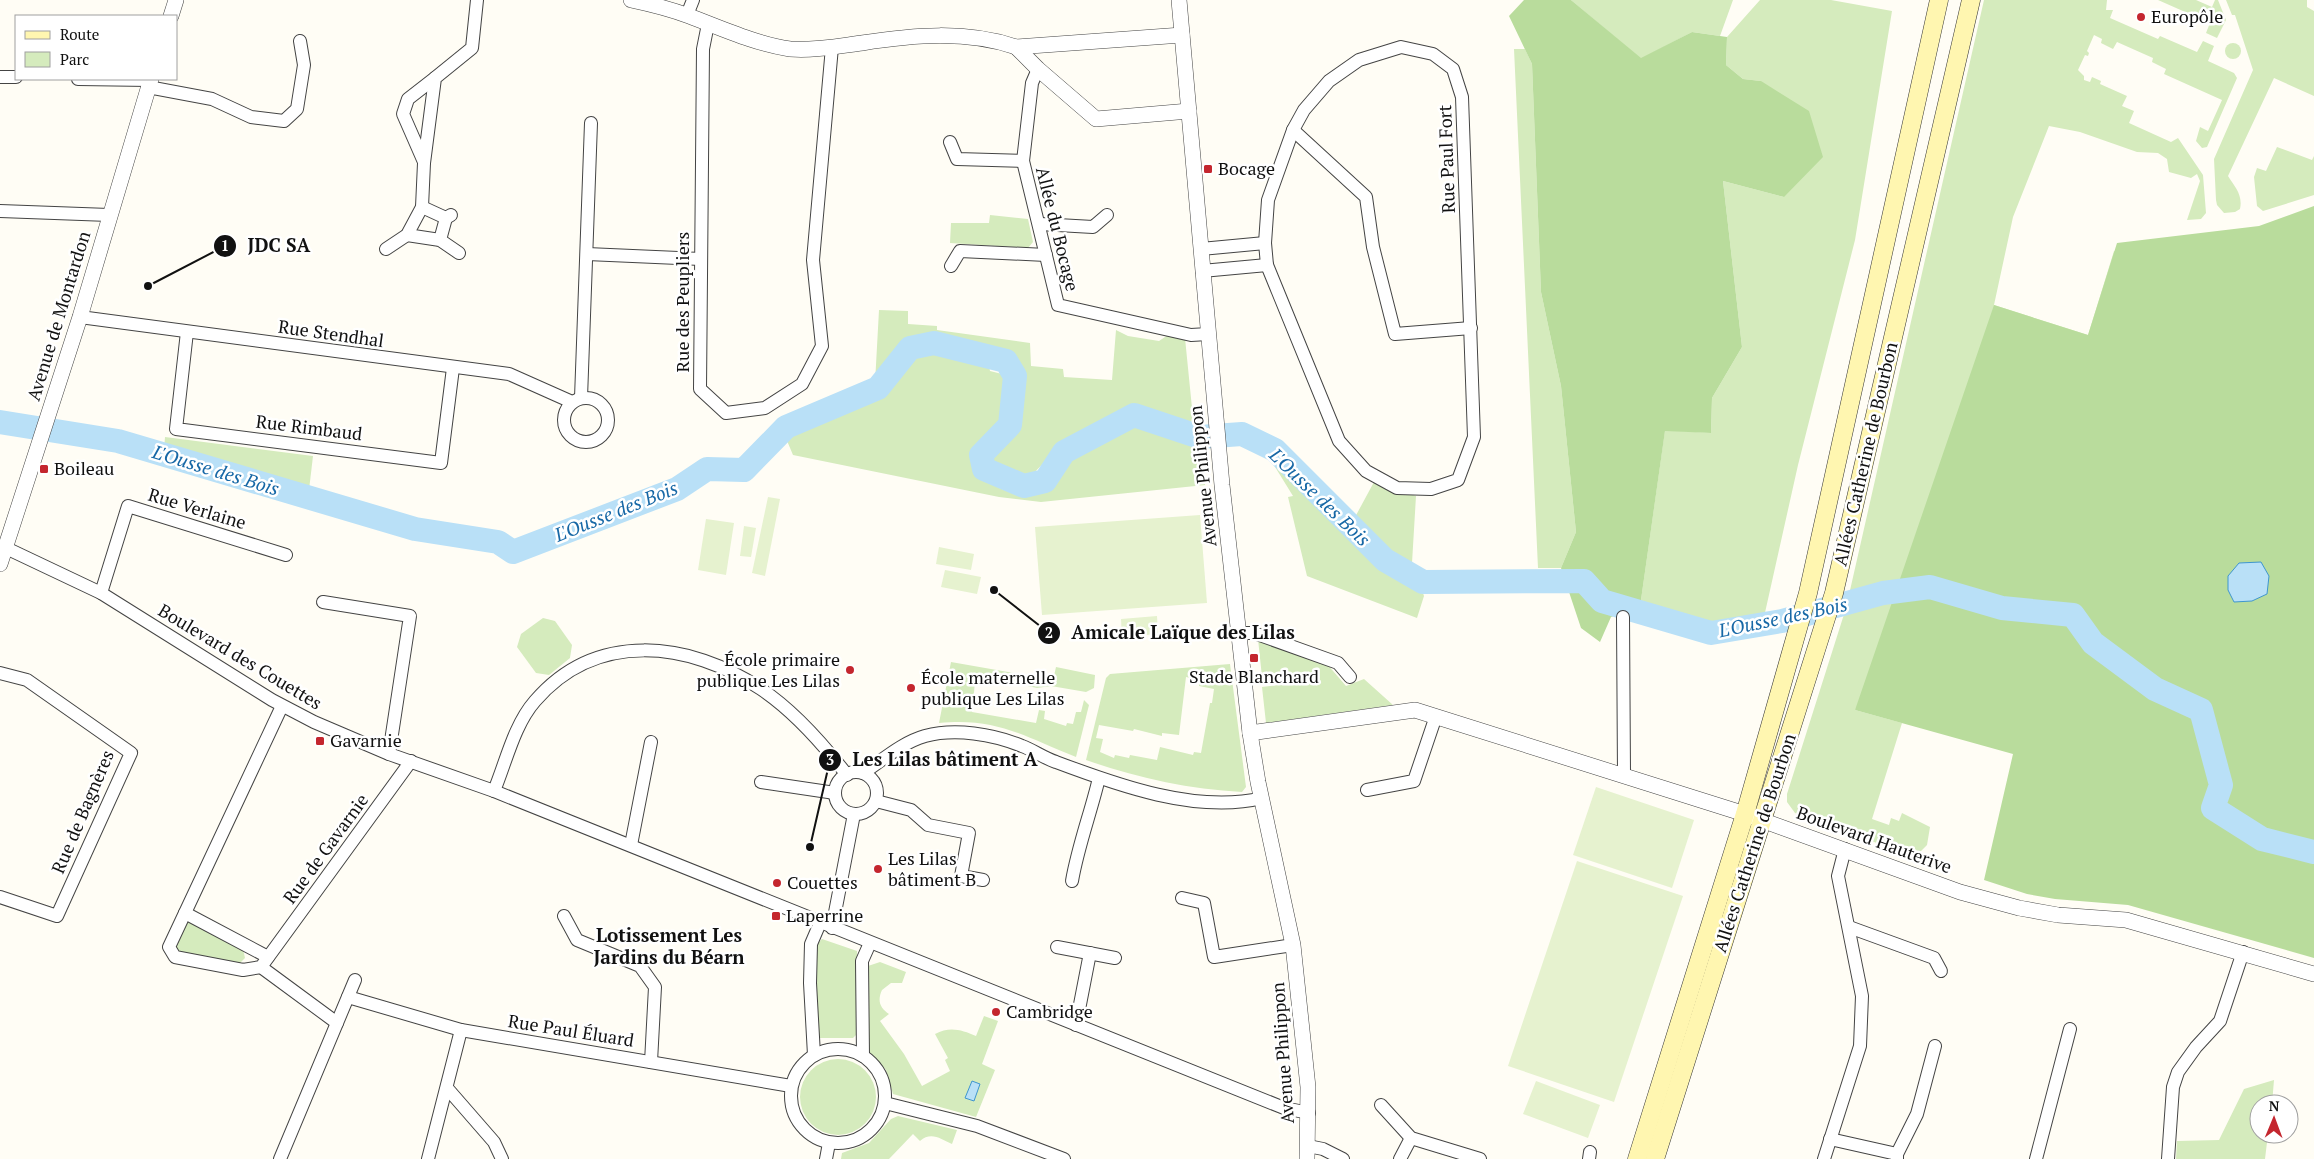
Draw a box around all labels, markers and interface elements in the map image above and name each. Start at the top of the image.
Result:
place label: Europôle [2151,4,2223,28]
marker: Europôle [2135,11,2147,23]
legend [15,15,178,80]
text: Route [60,24,99,44]
text: Parc [60,49,89,69]
street label: Rue Paul Fort [1432,104,1460,214]
place label: Bocage [1218,156,1275,180]
marker: Bocage [1202,163,1214,175]
street label: Allée du Bocage [1031,164,1085,293]
street label: Avenue de Montardon [21,228,95,404]
callout: JDC SA [213,229,320,263]
text: JDC SA [248,232,311,257]
street label: Rue des Peupliers [670,232,694,372]
text: 1 [221,235,229,255]
street label: Rue Stendhal [277,314,385,352]
street label: Allées Catherine de Bourbon [1828,339,1903,568]
street label: Avenue Philippon [1183,404,1221,548]
street label: Rue Rimbaud [255,409,364,445]
water label: L'Ousse des Bois [149,438,283,501]
water label: L'Ousse des Bois [1264,441,1376,551]
place label: Boileau [54,456,114,480]
marker: Boileau [38,463,50,475]
water label: L'Ousse des Bois [549,474,681,547]
street label: Rue Verlaine [145,482,249,534]
water label: L'Ousse des Bois [1715,591,1850,643]
street label: Boulevard des Couettes [154,598,327,715]
callout: Amicale Laïque des Lilas [1036,616,1305,650]
text: Amicale Laïque des Lilas [1071,619,1295,644]
text: 2 [1045,622,1053,642]
place label: École primaire publique Les Lilas [697,647,840,692]
marker: Stade Blanchard [1248,652,1260,664]
marker: École primaire publique Les Lilas [844,664,856,676]
place label: Stade Blanchard [1189,664,1319,688]
place label: École maternelle publique Les Lilas [921,665,1065,710]
marker: École maternelle publique Les Lilas [905,682,917,694]
place label: Gavarnie [330,728,402,752]
street label: Allées Catherine de Bourbon [1707,730,1801,955]
marker: Gavarnie [314,735,326,747]
callout: Les Lilas bâtiment A [817,743,1047,777]
street label: Rue de Bagnères [45,746,119,877]
text: Les Lilas bâtiment A [852,746,1038,771]
text: 3 [826,749,834,769]
street label: Rue de Gavarnie [277,789,373,908]
street label: Boulevard Hauterive [1793,800,1955,878]
place label: Les Lilas bâtiment B [888,846,976,891]
marker: Les Lilas bâtiment B [872,863,884,875]
place label: Couettes [787,870,858,894]
marker: Couettes [771,877,783,889]
place label: Laperrine [786,903,863,927]
marker: Laperrine [770,910,782,922]
district label: Lotissement Les Jardins du Béarn [593,922,745,969]
street label: Avenue Philippon [1265,981,1299,1125]
place label: Cambridge [1006,999,1093,1023]
marker: Cambridge [990,1006,1002,1018]
street label: Rue Paul Éluard [506,1008,636,1052]
north arrow [2249,1094,2299,1144]
text: N [2269,1096,2280,1115]

